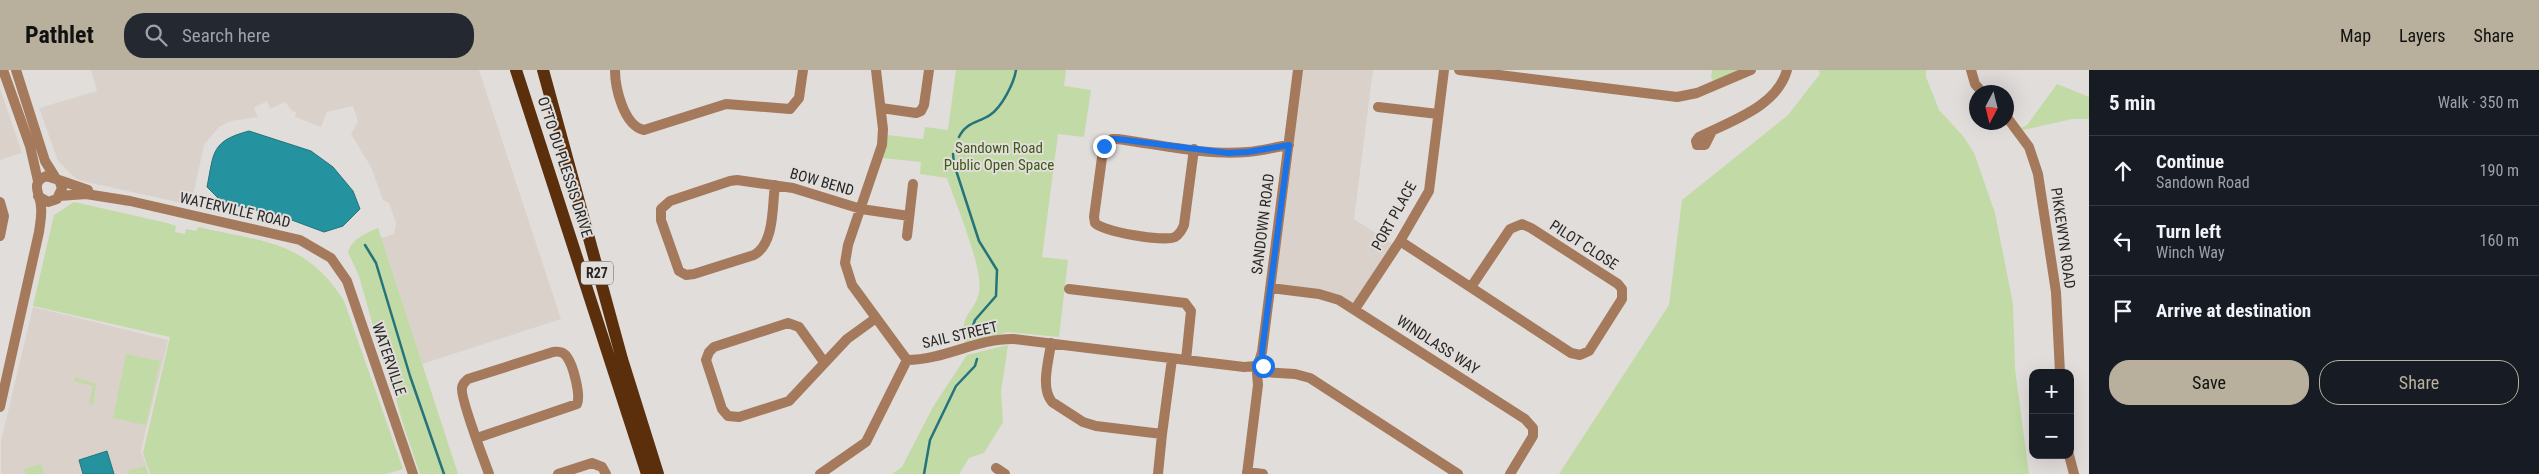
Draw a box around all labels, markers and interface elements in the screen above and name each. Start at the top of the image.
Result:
search box [124,13,474,58]
text: Pathlet [25,21,94,49]
icon: search [142,21,170,49]
text: Search here [182,24,270,47]
text: Map [2340,25,2371,46]
text: Layers [2399,25,2446,46]
text: Share [2474,25,2514,46]
north arrow [1969,85,2014,130]
text: 5 min [2109,91,2156,115]
text: Walk · 350 m [2438,93,2519,112]
street label: OTTO DU PLESSIS DRIVE [534,94,596,240]
route end [1093,135,1116,158]
park label: Sandown Road Public Open Space [944,139,1054,174]
text: Continue [2156,150,2224,173]
icon: ahead [2109,157,2137,185]
text: 190 m [2480,161,2519,180]
street label: BOW BEND [788,164,856,200]
street label: SANDOWN ROAD [1248,173,1278,275]
text: Sandown Road [2156,173,2250,192]
street label: PORT PLACE [1368,178,1420,254]
street label: PIKKEWYN ROAD [2047,186,2079,290]
street label: WATERVILLE ROAD [178,188,292,232]
street label: PILOT CLOSE [1546,216,1622,274]
text: Turn left [2156,220,2221,243]
icon: left [2109,227,2137,255]
text: 160 m [2480,231,2519,250]
text: Winch Way [2156,243,2225,262]
road number: R27 [581,262,613,284]
icon: arrive [2109,297,2137,325]
text: Arrive at destination [2156,299,2311,322]
street label: WINDLASS WAY [1393,312,1483,378]
street label: SAIL STREET [920,318,1000,352]
street label: WATERVILLE [368,320,410,398]
route start [1252,355,1275,378]
button: Save [2109,360,2309,405]
button: Share [2319,360,2519,405]
map controls [2029,369,2074,459]
button: + [2029,369,2074,414]
button: − [2029,414,2074,459]

